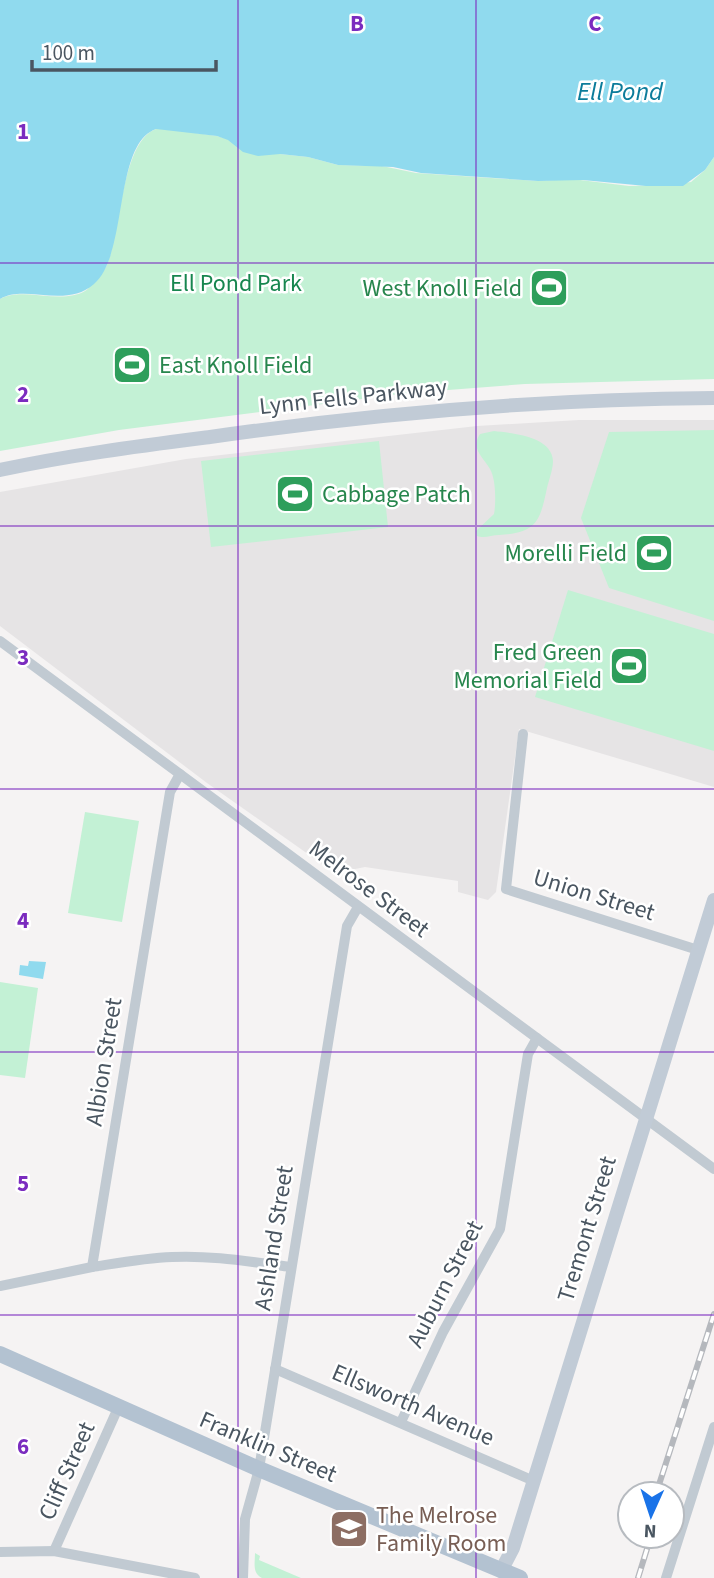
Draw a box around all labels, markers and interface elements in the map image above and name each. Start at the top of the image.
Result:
text: B [350,7,364,40]
text: C [588,7,602,40]
scale bar [32,28,215,72]
text: 100 m [42,38,95,68]
water label: Ell Pond [577,73,664,110]
text: 1 [17,115,29,148]
park label: Ell Pond Park [170,266,302,301]
sports icon: West Knoll Field [528,267,570,309]
place label: West Knoll Field [363,271,522,306]
sports icon: East Knoll Field [111,344,153,386]
place label: East Knoll Field [159,348,312,383]
street label: Lynn Fells Parkway [257,370,449,424]
text: 2 [17,378,29,411]
sports icon: Cabbage Patch [274,473,316,515]
place label: Cabbage Patch [322,477,471,512]
sports icon: Morelli Field [633,532,675,574]
place label: Morelli Field [505,536,627,571]
place label: Fred Green Memorial Field [453,635,602,698]
text: 3 [17,641,29,674]
sports icon: Fred Green Memorial Field [608,645,650,687]
street label: Melrose Street [301,832,437,946]
street label: Union Street [529,860,659,930]
text: 4 [17,904,29,937]
street label: Albion Street [77,995,131,1129]
street label: Tremont Street [548,1152,626,1306]
street label: Ashland Street [245,1163,303,1313]
text: 5 [17,1167,29,1200]
street label: Auburn Street [398,1214,492,1354]
street label: Ellsworth Avenue [326,1355,500,1455]
street label: Franklin Street [194,1402,342,1492]
street label: Cliff Street [30,1416,104,1526]
text: 6 [17,1430,29,1463]
north arrow [616,1480,686,1550]
place label: The Melrose Family Room [376,1498,506,1561]
school or university icon: The Melrose Family Room [328,1508,370,1550]
text: N [643,1517,657,1544]

